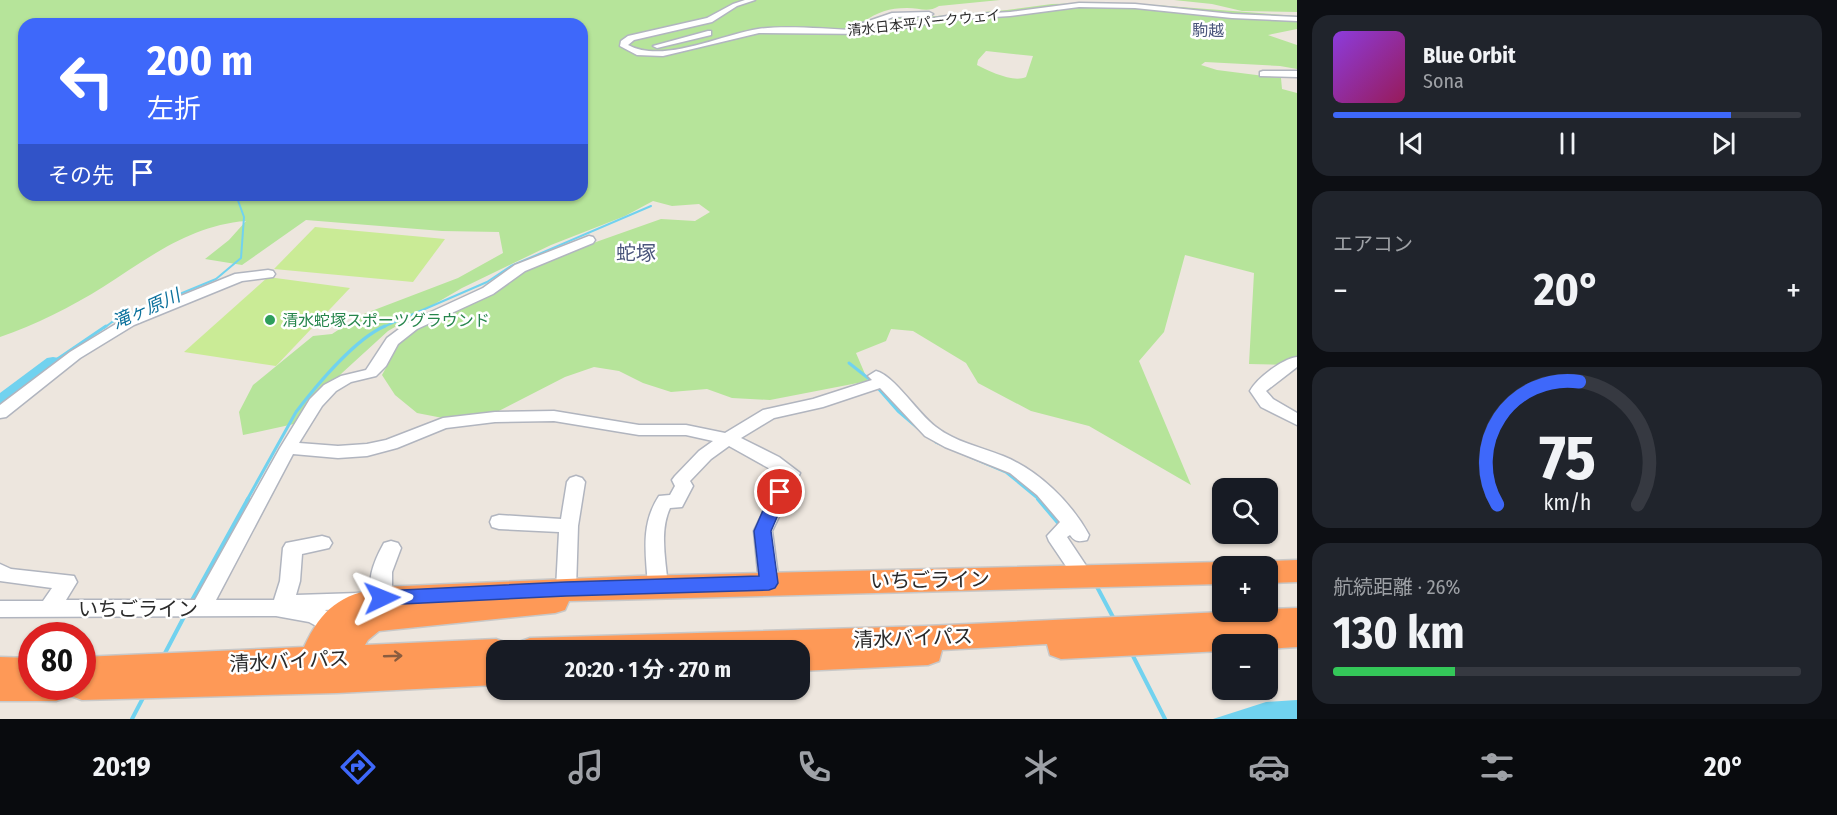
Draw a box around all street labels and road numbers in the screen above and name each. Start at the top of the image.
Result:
street label: 清水日本平パークウェイ [847,6,1001,40]
street label: いちごライン [870,567,990,593]
street label: いちごライン [78,597,198,621]
street label: 清水バイパス [853,624,973,652]
street label: 清水バイパス [229,646,349,676]

